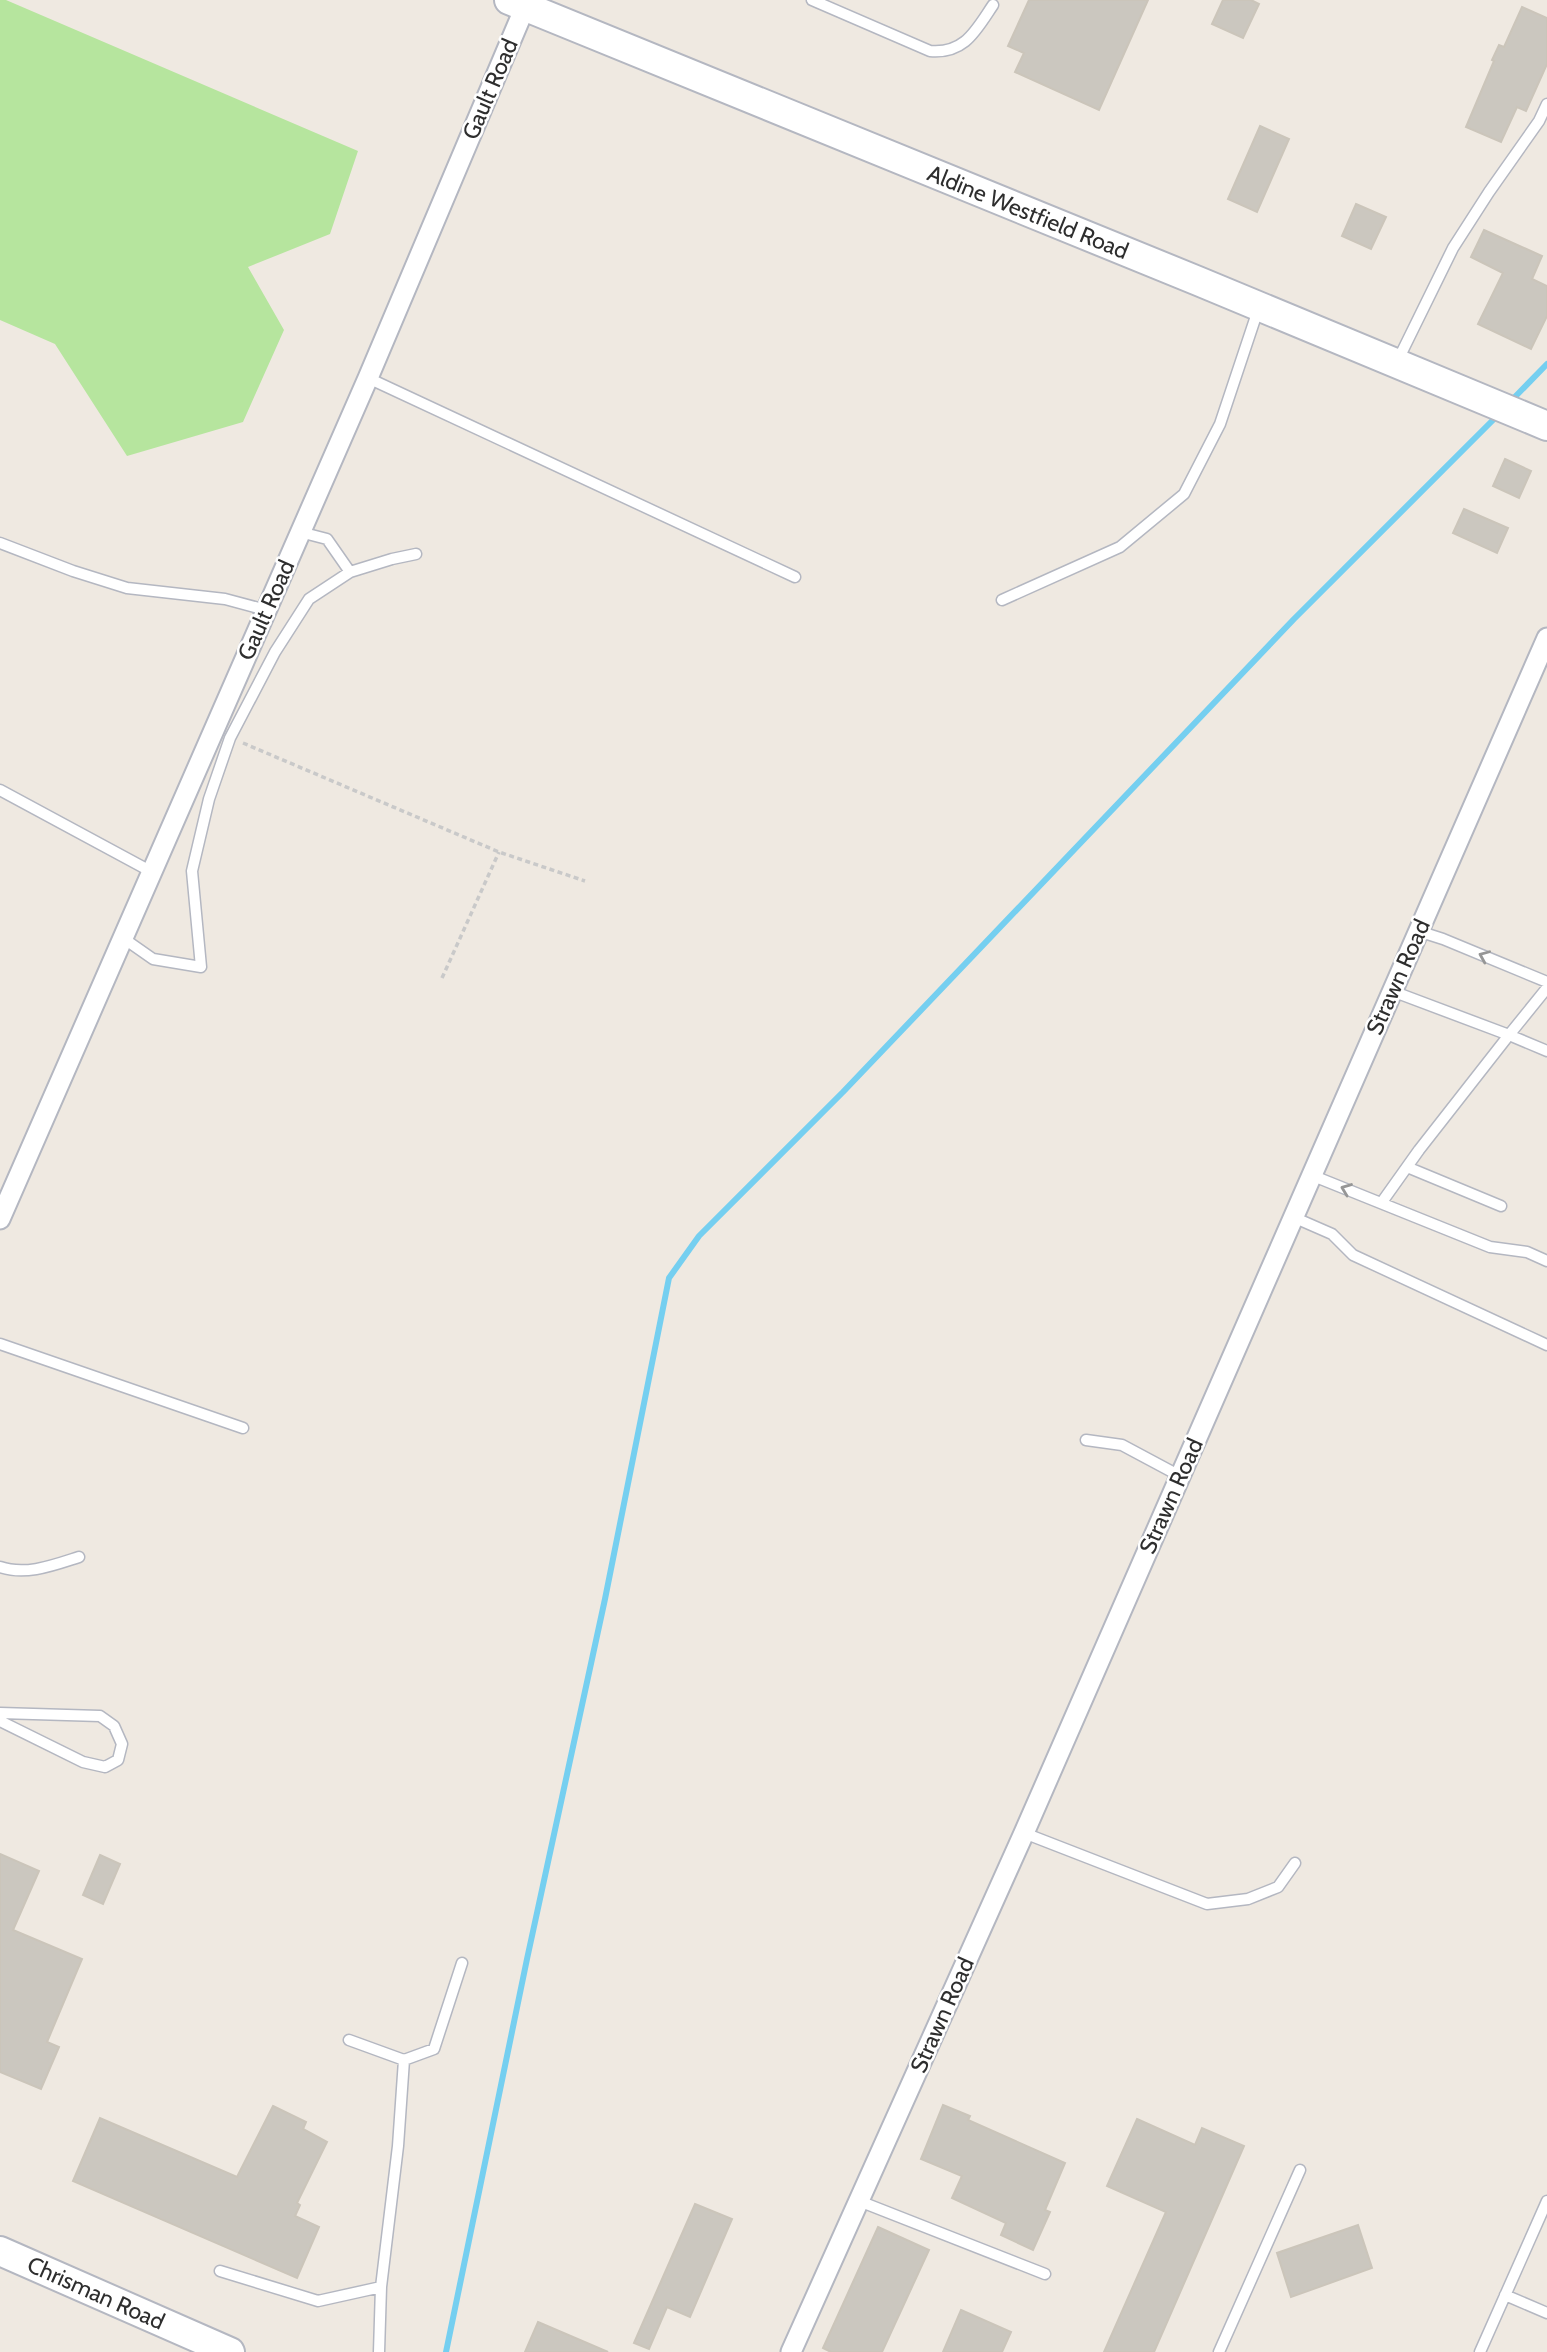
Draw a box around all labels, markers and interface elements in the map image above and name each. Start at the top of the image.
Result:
street label: Gault Road [456,34,524,144]
street label: Aldine Westfield Road [924,159,1132,265]
street label: Gault Road [232,556,300,664]
street label: Strawn Road [1360,915,1436,1039]
one-way arrow [1479,951,1491,965]
one-way arrow [1341,1183,1353,1197]
street label: Strawn Road [1133,1434,1209,1558]
street label: Strawn Road [904,1953,980,2077]
street label: Chrisman Road [23,2250,169,2336]

